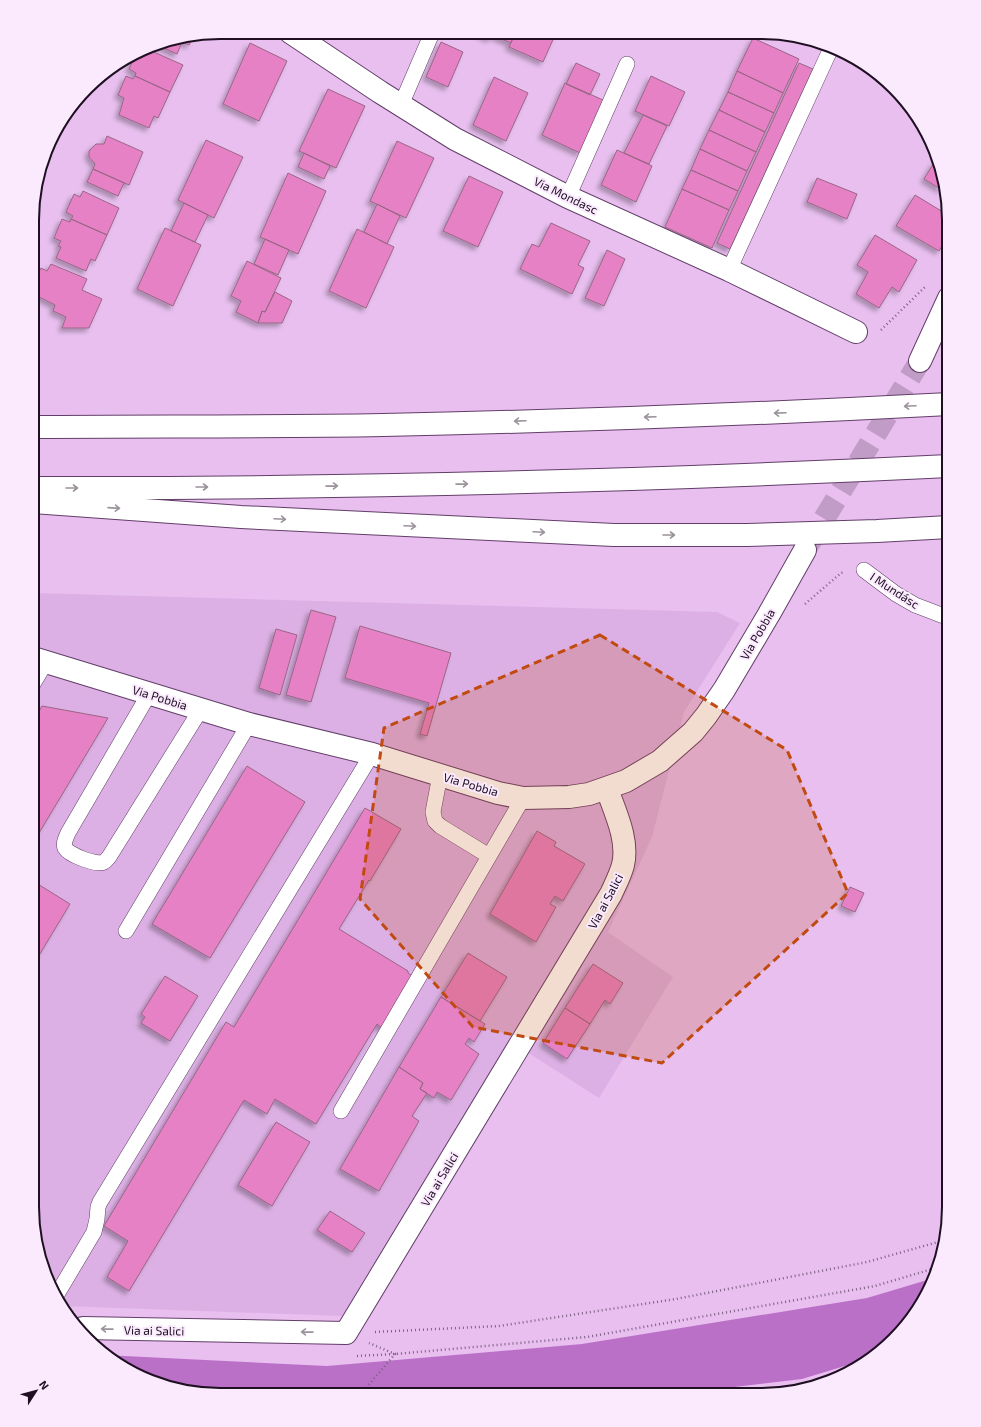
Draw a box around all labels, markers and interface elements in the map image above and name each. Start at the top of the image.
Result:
street label: Via Mondasc [532,174,600,217]
one-way arrow [904,403,917,410]
one-way arrow [774,409,787,416]
one-way arrow [644,413,657,421]
one-way arrow [514,418,527,425]
one-way arrow [455,480,468,488]
one-way arrow [325,482,338,490]
one-way arrow [195,483,208,491]
one-way arrow [65,484,78,492]
one-way arrow [107,504,120,511]
one-way arrow [273,516,286,523]
one-way arrow [403,522,416,529]
one-way arrow [532,528,545,536]
one-way arrow [662,531,675,539]
street label: I Mundásc [868,569,922,611]
street label: Via Pobbia [737,606,777,662]
street label: Via Pobbia [131,682,189,712]
street label: Via Pobbia [442,769,500,799]
street label: Via ai Salici [585,871,625,931]
street label: Via ai Salici [417,1149,461,1209]
street label: Via ai Salici [124,1322,184,1338]
one-way arrow [101,1325,114,1333]
one-way arrow [301,1329,314,1336]
north arrow [16,1371,56,1411]
text: N [37,1378,52,1392]

